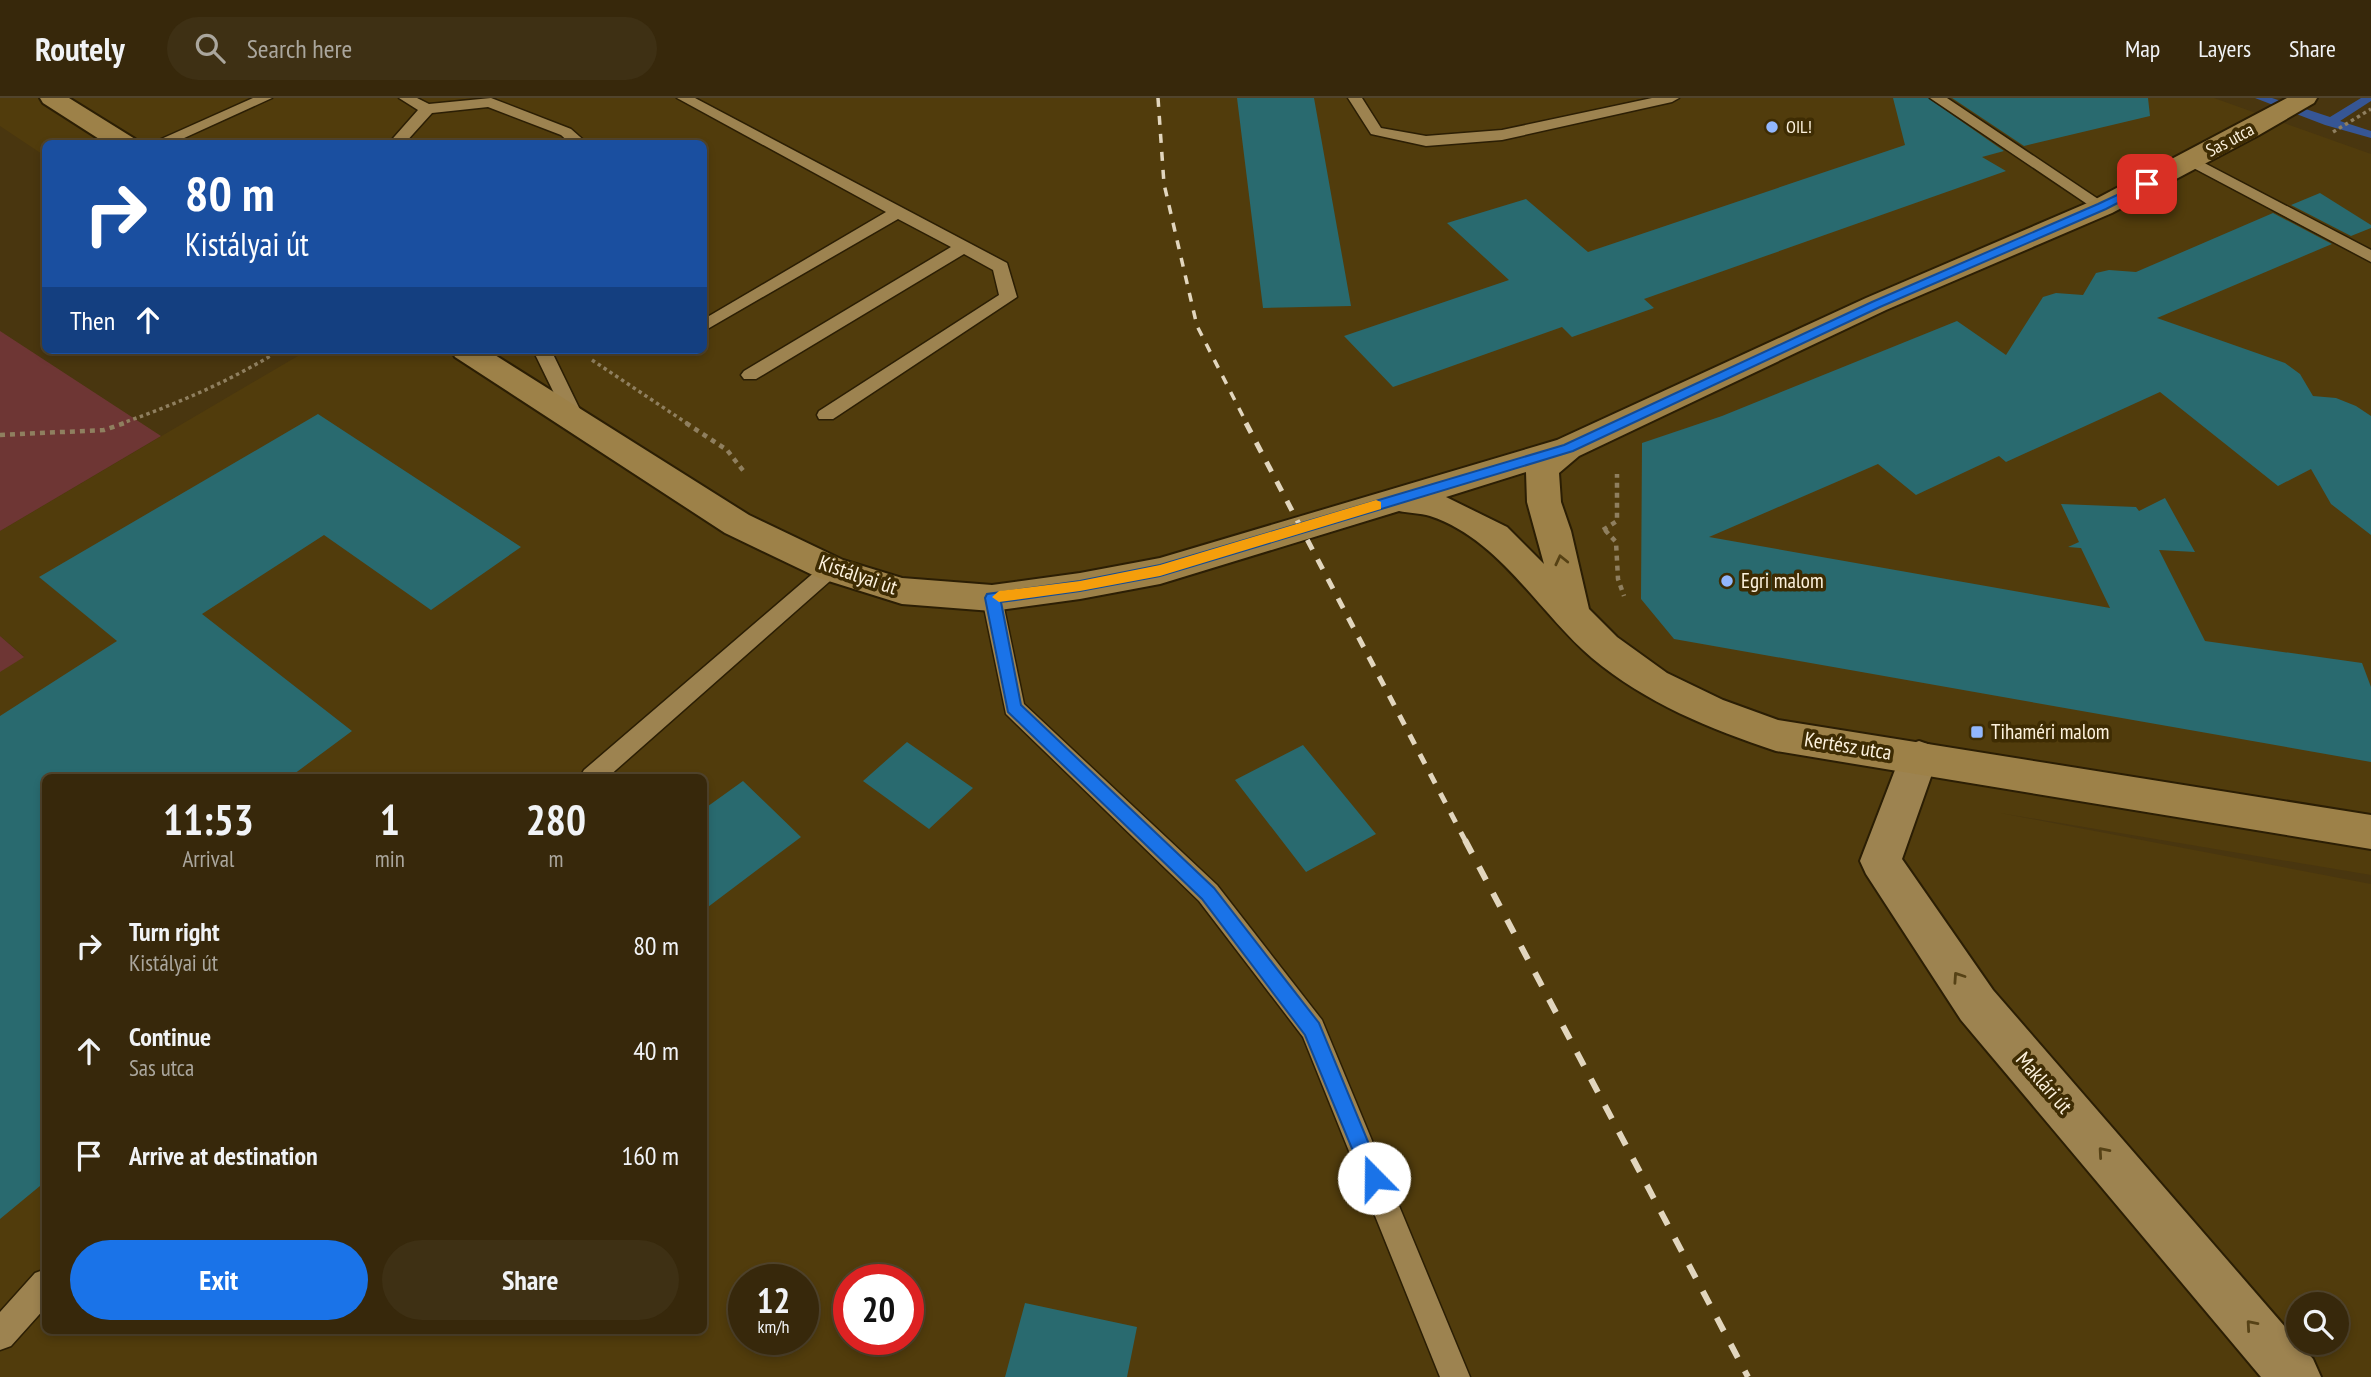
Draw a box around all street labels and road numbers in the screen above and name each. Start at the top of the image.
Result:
street label: Sas utca [2202,117,2258,162]
street label: Kistályai út [815,549,901,601]
street label: Kertész utca [1803,725,1894,766]
street label: Maklári út [2010,1046,2079,1119]

